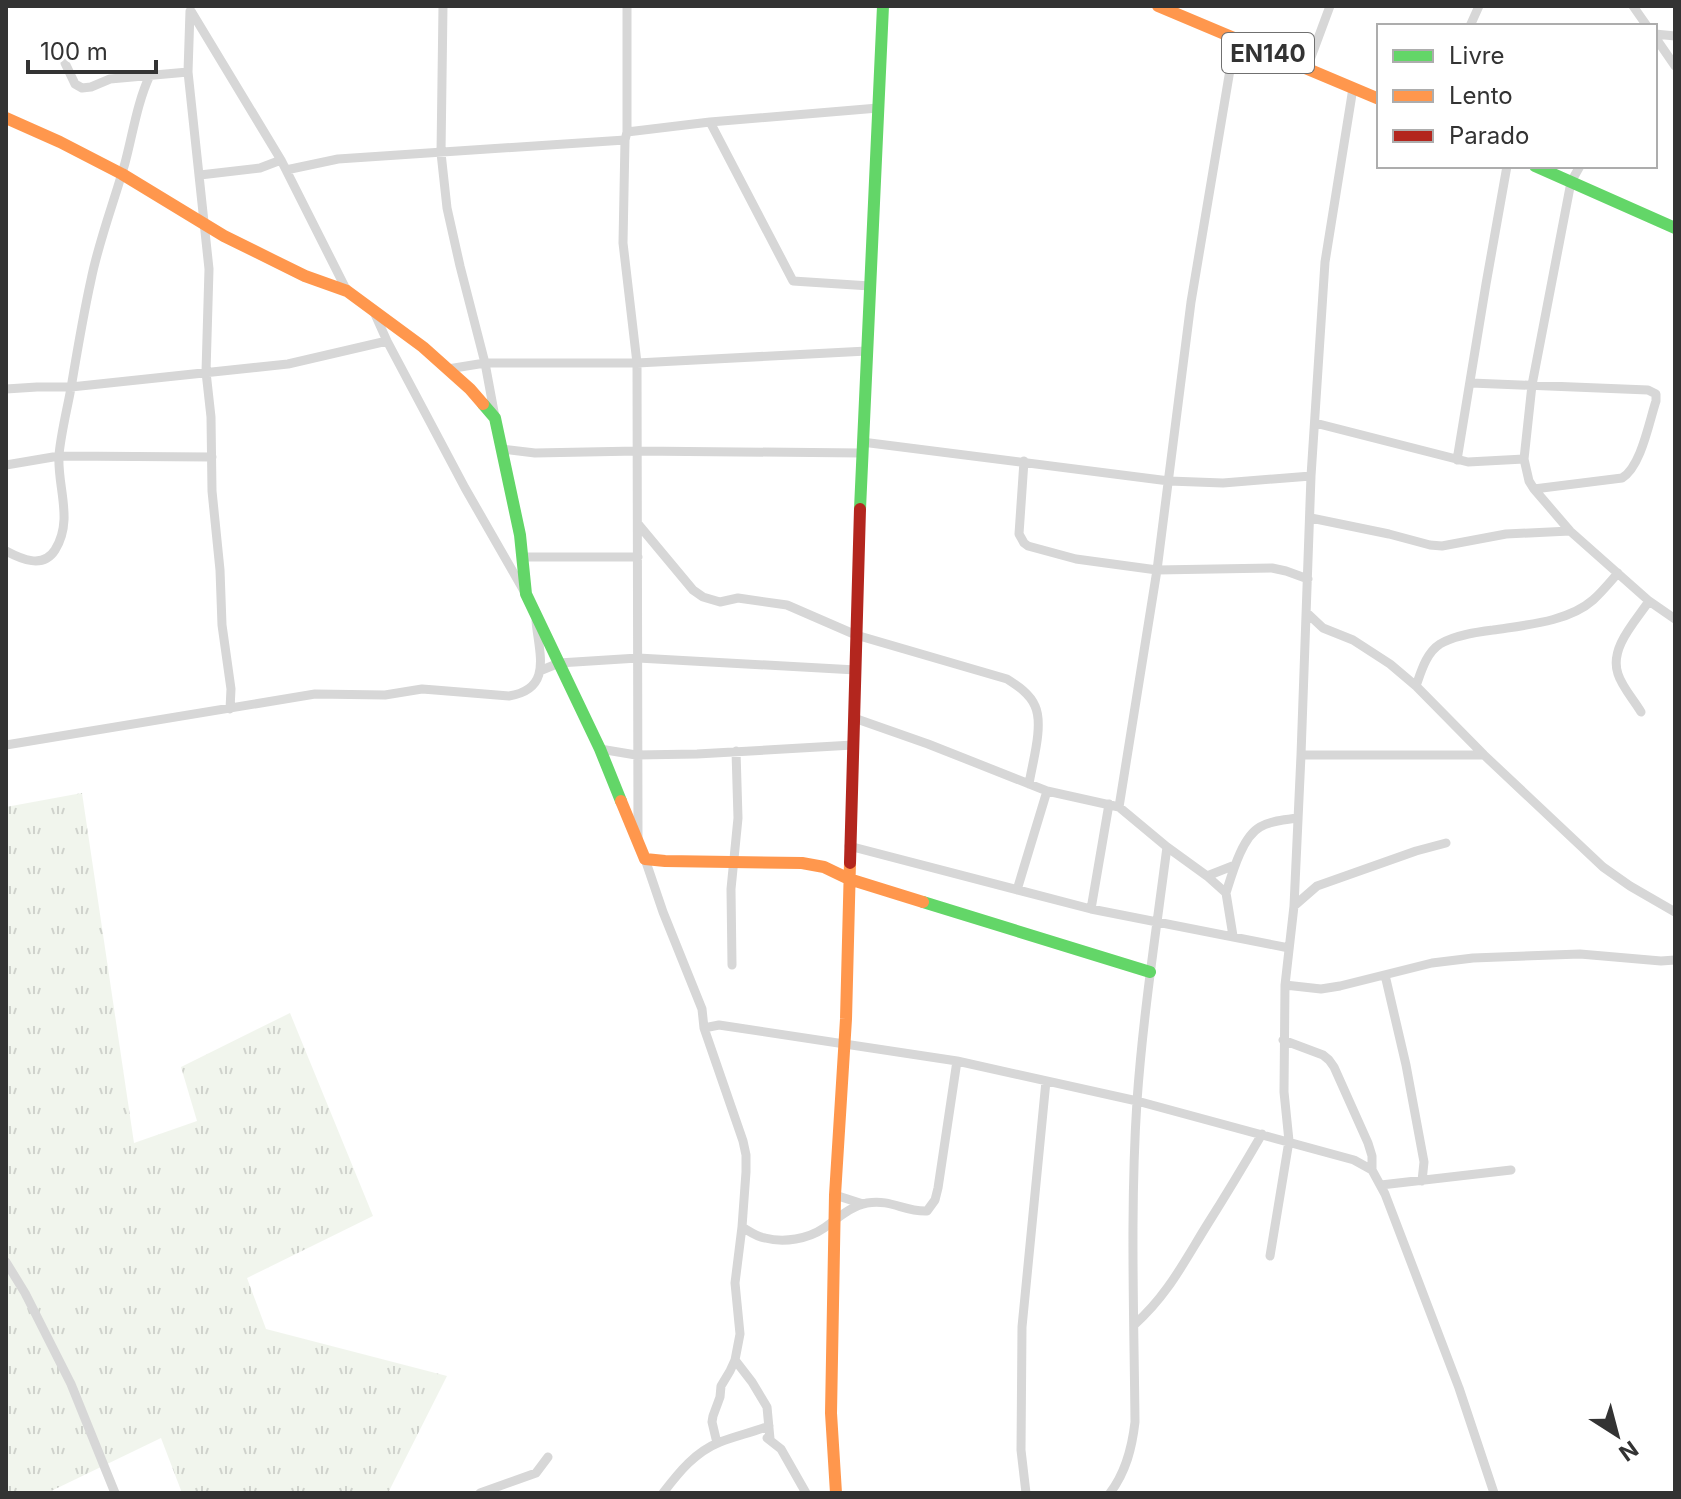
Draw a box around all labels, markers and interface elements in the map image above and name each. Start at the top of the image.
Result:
scale bar [28,24,156,74]
legend [1377,24,1657,168]
road number: EN140 [1222,33,1314,73]
text: 100 m [40,37,108,66]
text: Livre [1449,41,1505,70]
text: Lento [1449,81,1513,110]
text: Parado [1449,121,1529,150]
north arrow [1577,1395,1657,1475]
text: N [1614,1436,1643,1467]

